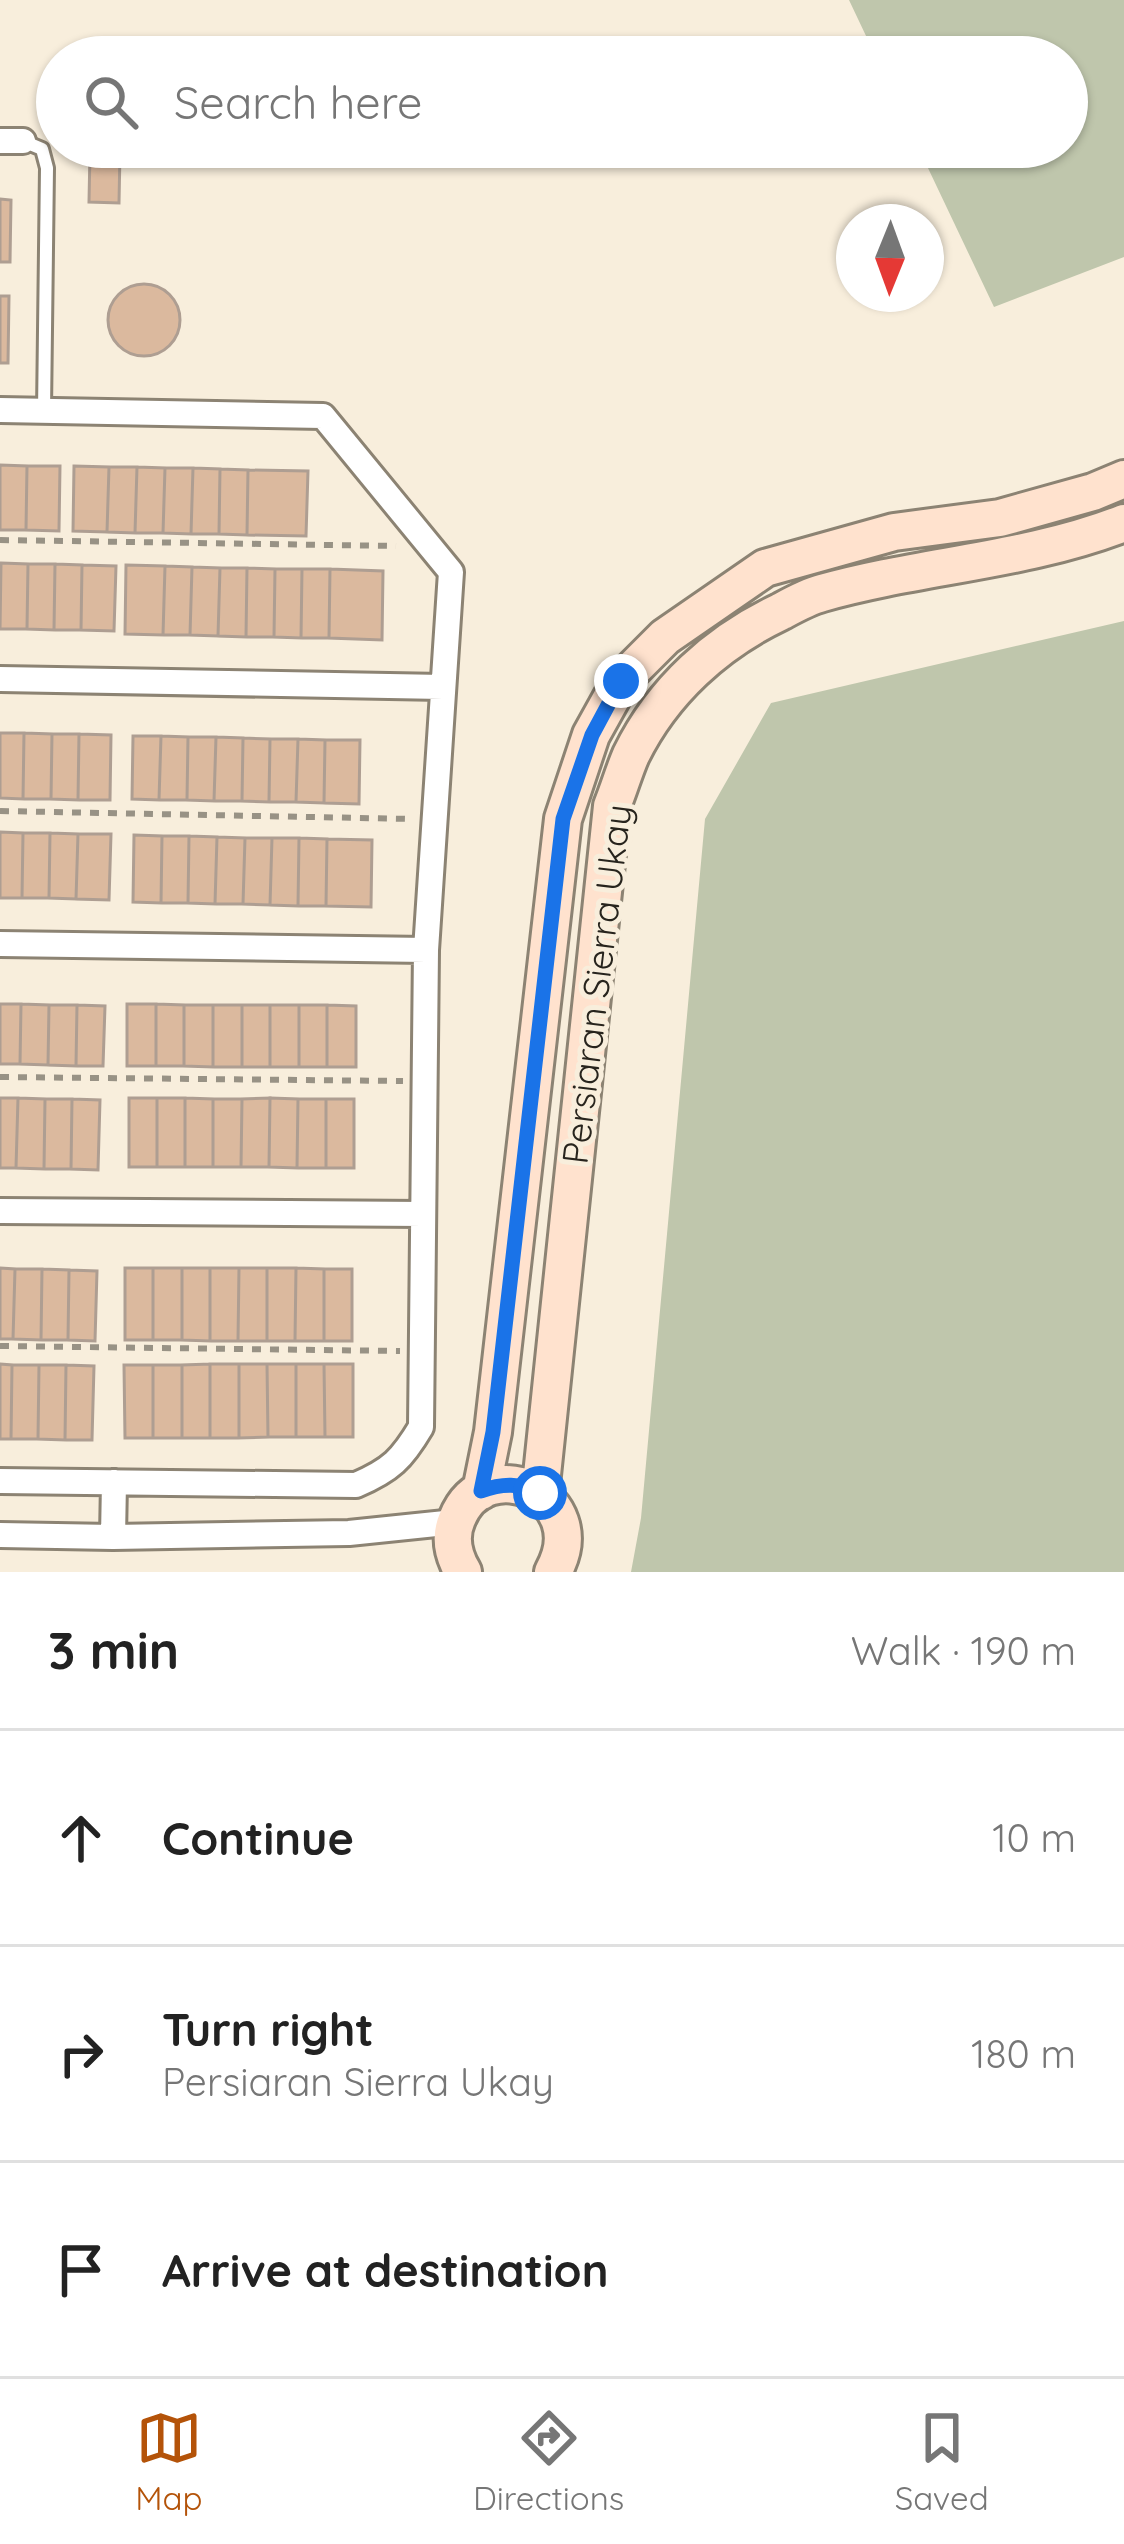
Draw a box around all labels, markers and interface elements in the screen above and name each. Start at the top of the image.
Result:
search box [36,36,1088,168]
icon: search [78,69,144,135]
text: Search here [174,74,422,130]
north arrow [836,204,944,312]
route end [594,654,648,708]
street label: Persiaran Sierra Ukay [552,802,640,1166]
route start [513,1466,567,1520]
text: 3 min [48,1618,179,1682]
text: Walk · 190 m [851,1626,1076,1675]
icon: ahead [48,1805,114,1871]
text: Continue [162,1810,354,1866]
text: 10 m [992,1813,1076,1862]
text: Turn right [162,2001,374,2057]
icon: right [48,2021,114,2087]
text: 180 m [971,2029,1076,2078]
text: Persiaran Sierra Ukay [162,2057,554,2106]
icon: arrive [48,2237,114,2303]
text: Arrive at destination [162,2242,608,2298]
tab: Map [135,2405,203,2518]
tab: Directions [473,2405,624,2518]
tab: Saved [895,2405,989,2518]

